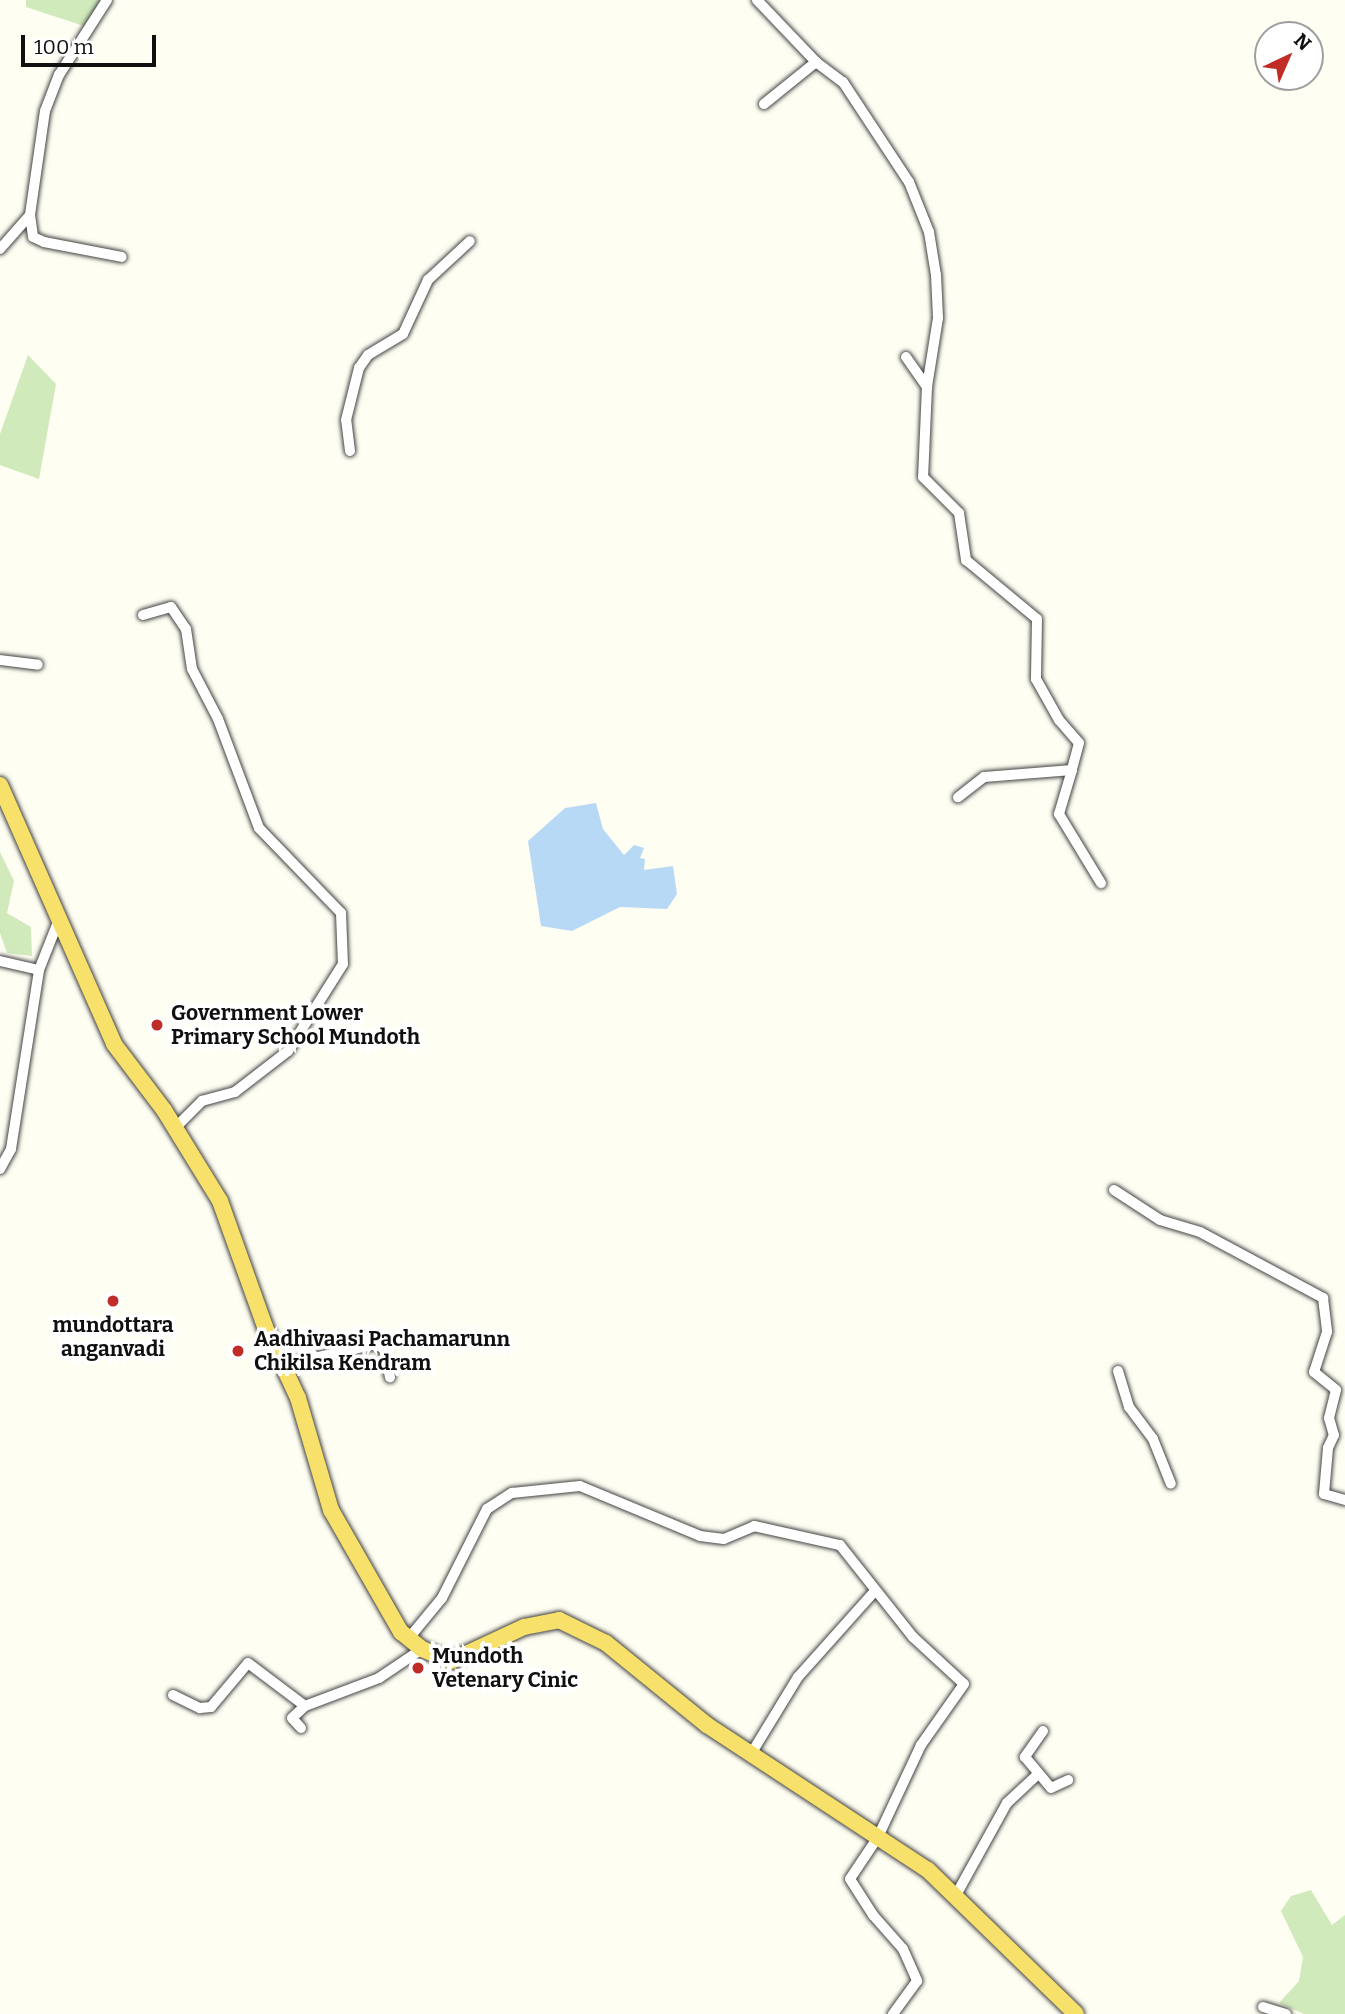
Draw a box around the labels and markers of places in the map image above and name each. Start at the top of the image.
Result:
place label: Government Lower Primary School Mundoth [171,1000,420,1050]
marker: Government Lower Primary School Mundoth [149,1017,165,1033]
marker: mundottara anganvadi [105,1293,121,1309]
place label: mundottara anganvadi [53,1312,173,1362]
place label: Aadhivaasi Pachamarunn Chikilsa Kendram [254,1326,510,1376]
marker: Aadhivaasi Pachamarunn Chikilsa Kendram [228,1341,248,1361]
place label: Mundoth Vetenary Cinic [432,1643,578,1693]
marker: Mundoth Vetenary Cinic [410,1660,426,1676]

